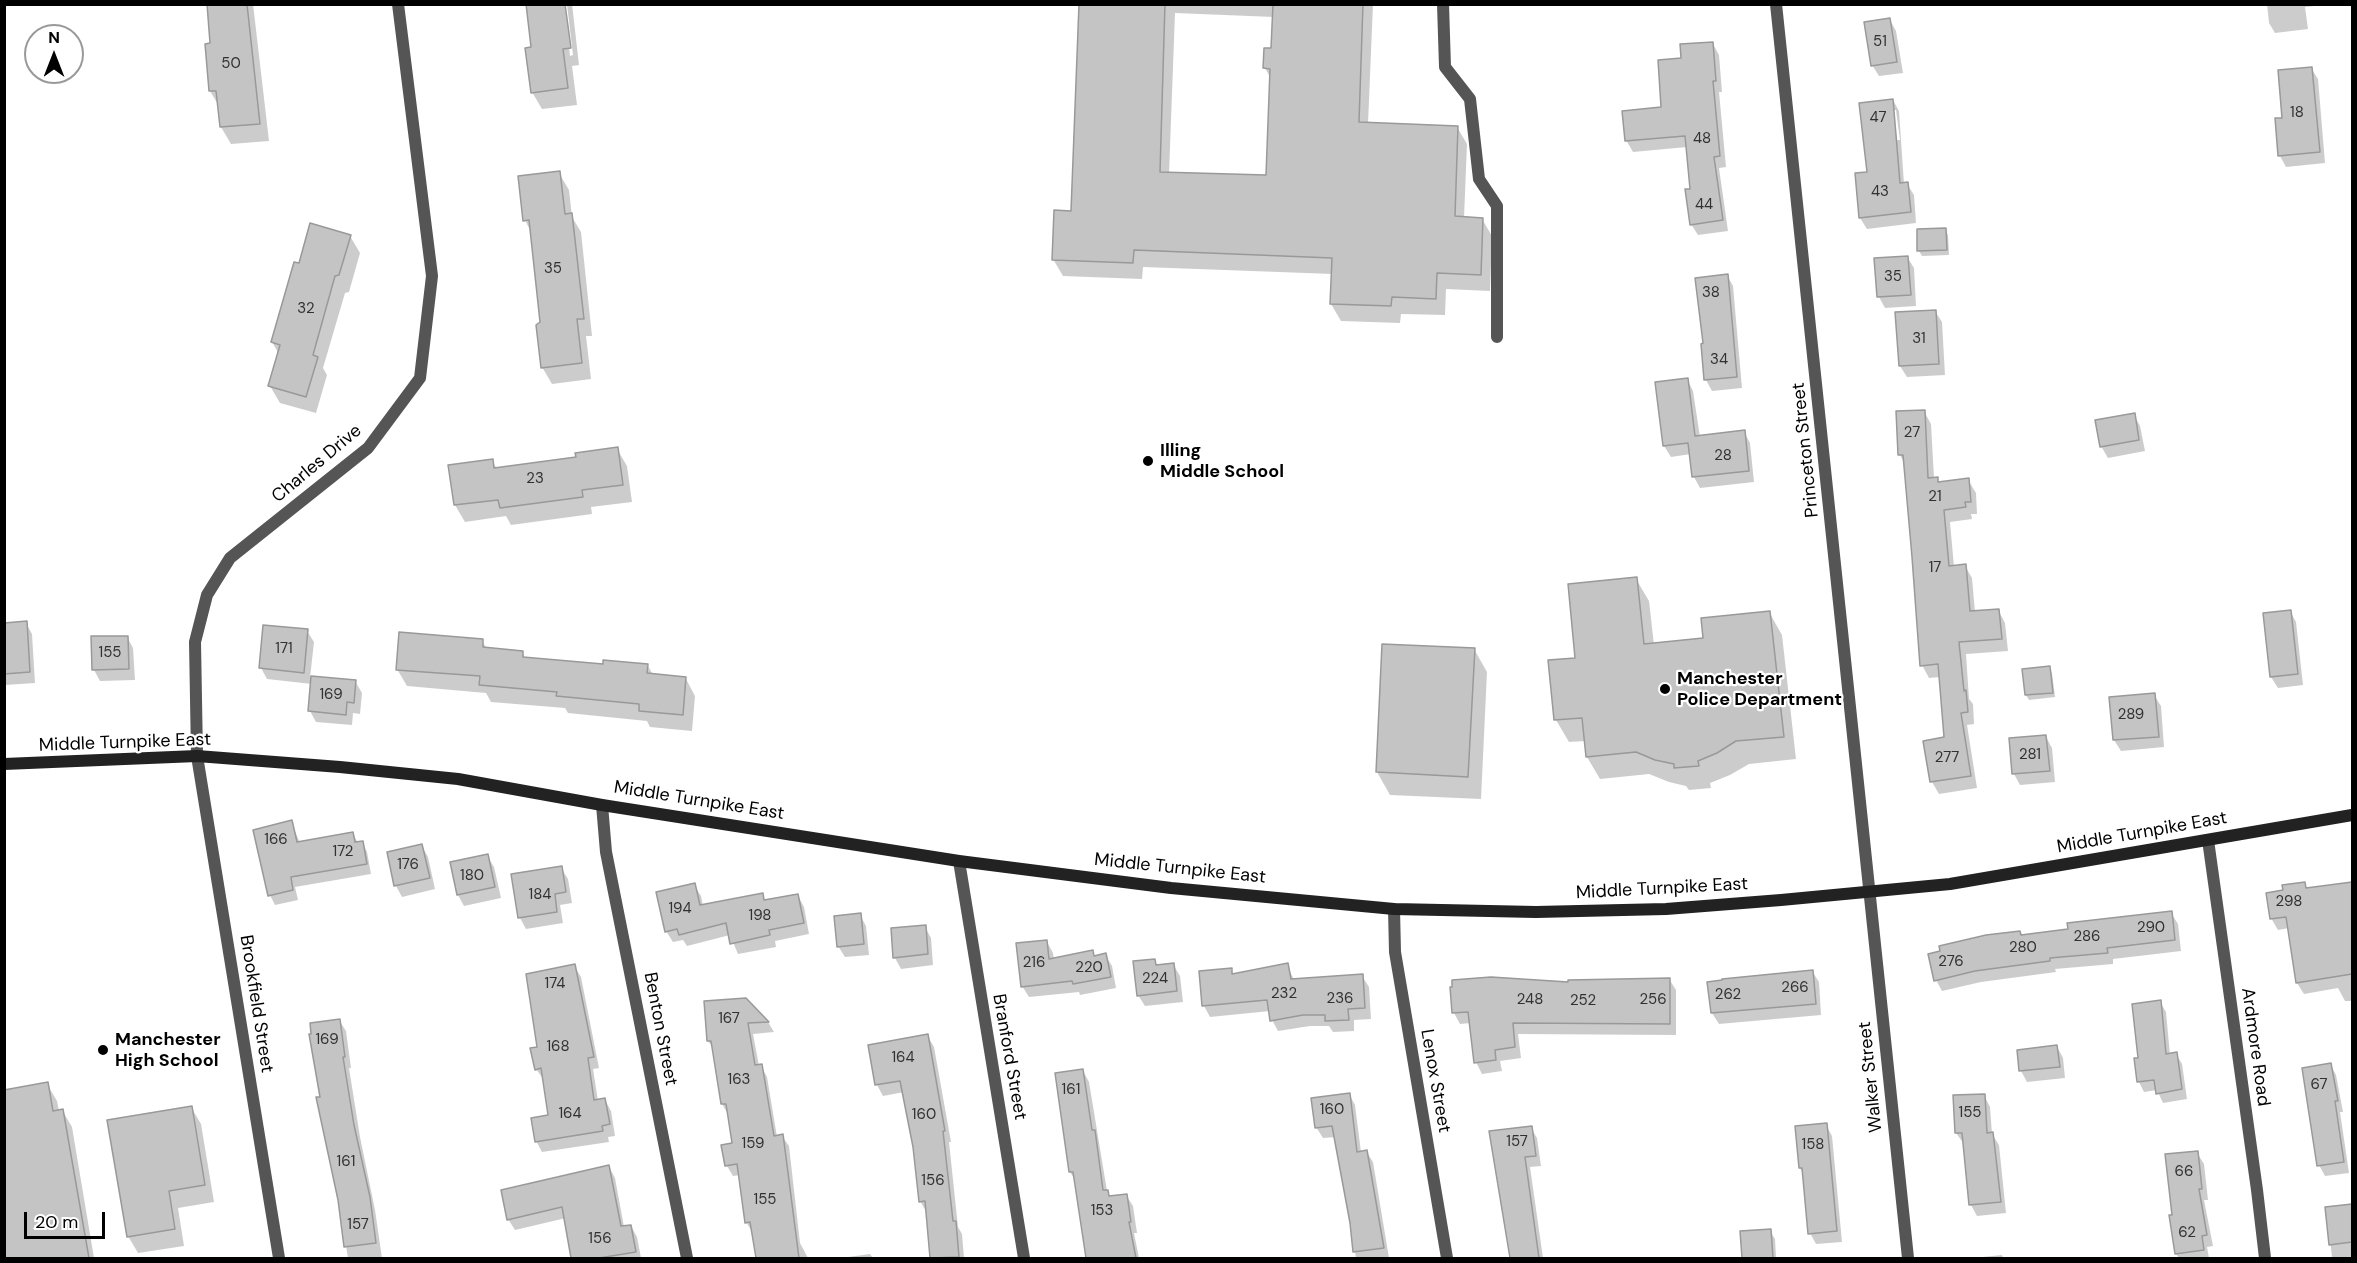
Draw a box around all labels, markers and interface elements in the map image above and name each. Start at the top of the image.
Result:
north arrow [24,24,84,84]
text: N [48,27,60,48]
house number: 51 [1873,33,1887,51]
house number: 50 [221,55,241,73]
house number: 18 [2290,104,2304,122]
house number: 47 [1869,109,1887,127]
house number: 48 [1693,130,1711,148]
house number: 43 [1871,183,1889,201]
house number: 44 [1695,196,1713,214]
house number: 35 [544,260,562,278]
house number: 35 [1884,268,1902,286]
house number: 38 [1702,284,1720,302]
house number: 32 [297,300,315,318]
house number: 31 [1912,330,1926,348]
house number: 34 [1710,351,1728,369]
street label: Princeton Street [1788,381,1824,519]
street label: Charles Drive [268,420,366,508]
house number: 27 [1904,424,1920,442]
place label: Illing Middle School [1160,440,1284,482]
house number: 28 [1714,447,1732,465]
marker: Illing Middle School [1141,454,1155,468]
house number: 23 [526,470,544,488]
house number: 21 [1928,488,1942,506]
house number: 17 [1929,559,1941,577]
house number: 171 [275,640,293,658]
house number: 155 [99,644,121,662]
place label: Manchester Police Department [1677,668,1842,710]
marker: Manchester Police Department [1658,682,1672,696]
house number: 169 [319,686,343,704]
house number: 289 [2118,706,2144,724]
street label: Middle Turnpike East [39,729,211,757]
house number: 281 [2019,746,2041,764]
house number: 277 [1935,749,1959,767]
street label: Middle Turnpike East [612,777,786,825]
street label: Middle Turnpike East [2055,807,2229,859]
house number: 166 [264,831,288,849]
house number: 172 [333,843,353,861]
street label: Middle Turnpike East [1093,849,1267,889]
house number: 176 [397,856,419,874]
house number: 180 [460,867,484,885]
street label: Middle Turnpike East [1575,874,1749,904]
house number: 184 [529,886,551,904]
house number: 298 [2276,893,2302,911]
house number: 194 [668,900,692,918]
house number: 198 [749,907,771,925]
house number: 290 [2137,919,2165,937]
house number: 286 [2074,928,2100,946]
street label: Brookfield Street [234,934,278,1074]
house number: 280 [2009,939,2037,957]
house number: 276 [1938,953,1964,971]
house number: 216 [1023,954,1045,972]
house number: 220 [1075,959,1103,977]
street label: Benton Street [638,970,682,1088]
house number: 224 [1142,970,1168,988]
house number: 174 [545,975,565,993]
house number: 266 [1781,979,1809,997]
house number: 232 [1271,985,1297,1003]
house number: 262 [1715,986,1741,1004]
street label: Ardmore Road [2236,986,2274,1108]
house number: 236 [1327,990,1353,1008]
house number: 248 [1517,991,1543,1009]
house number: 256 [1639,991,1667,1009]
street label: Branford Street [987,992,1031,1122]
house number: 252 [1570,992,1596,1010]
house number: 167 [718,1010,740,1028]
street label: Walker Street [1854,1020,1888,1134]
street label: Lenox Street [1415,1028,1455,1134]
place label: Manchester High School [115,1029,221,1072]
house number: 169 [315,1031,339,1049]
house number: 168 [546,1038,570,1056]
marker: Manchester High School [96,1043,110,1057]
house number: 164 [891,1049,915,1067]
house number: 163 [728,1071,750,1089]
house number: 67 [2310,1076,2328,1094]
house number: 161 [1062,1081,1080,1099]
house number: 160 [1320,1101,1344,1119]
house number: 155 [1959,1104,1981,1122]
house number: 164 [558,1105,582,1123]
house number: 160 [912,1106,936,1124]
house number: 157 [1506,1133,1528,1151]
house number: 159 [742,1135,764,1153]
house number: 158 [1802,1136,1824,1154]
house number: 161 [337,1153,355,1171]
house number: 66 [2175,1163,2193,1181]
house number: 156 [921,1172,945,1190]
house number: 155 [754,1191,776,1209]
scale bar [27,1200,108,1238]
house number: 153 [1091,1202,1113,1220]
text: 20 m [35,1210,78,1234]
house number: 157 [347,1216,369,1234]
house number: 62 [2178,1224,2196,1242]
house number: 156 [588,1230,612,1248]

